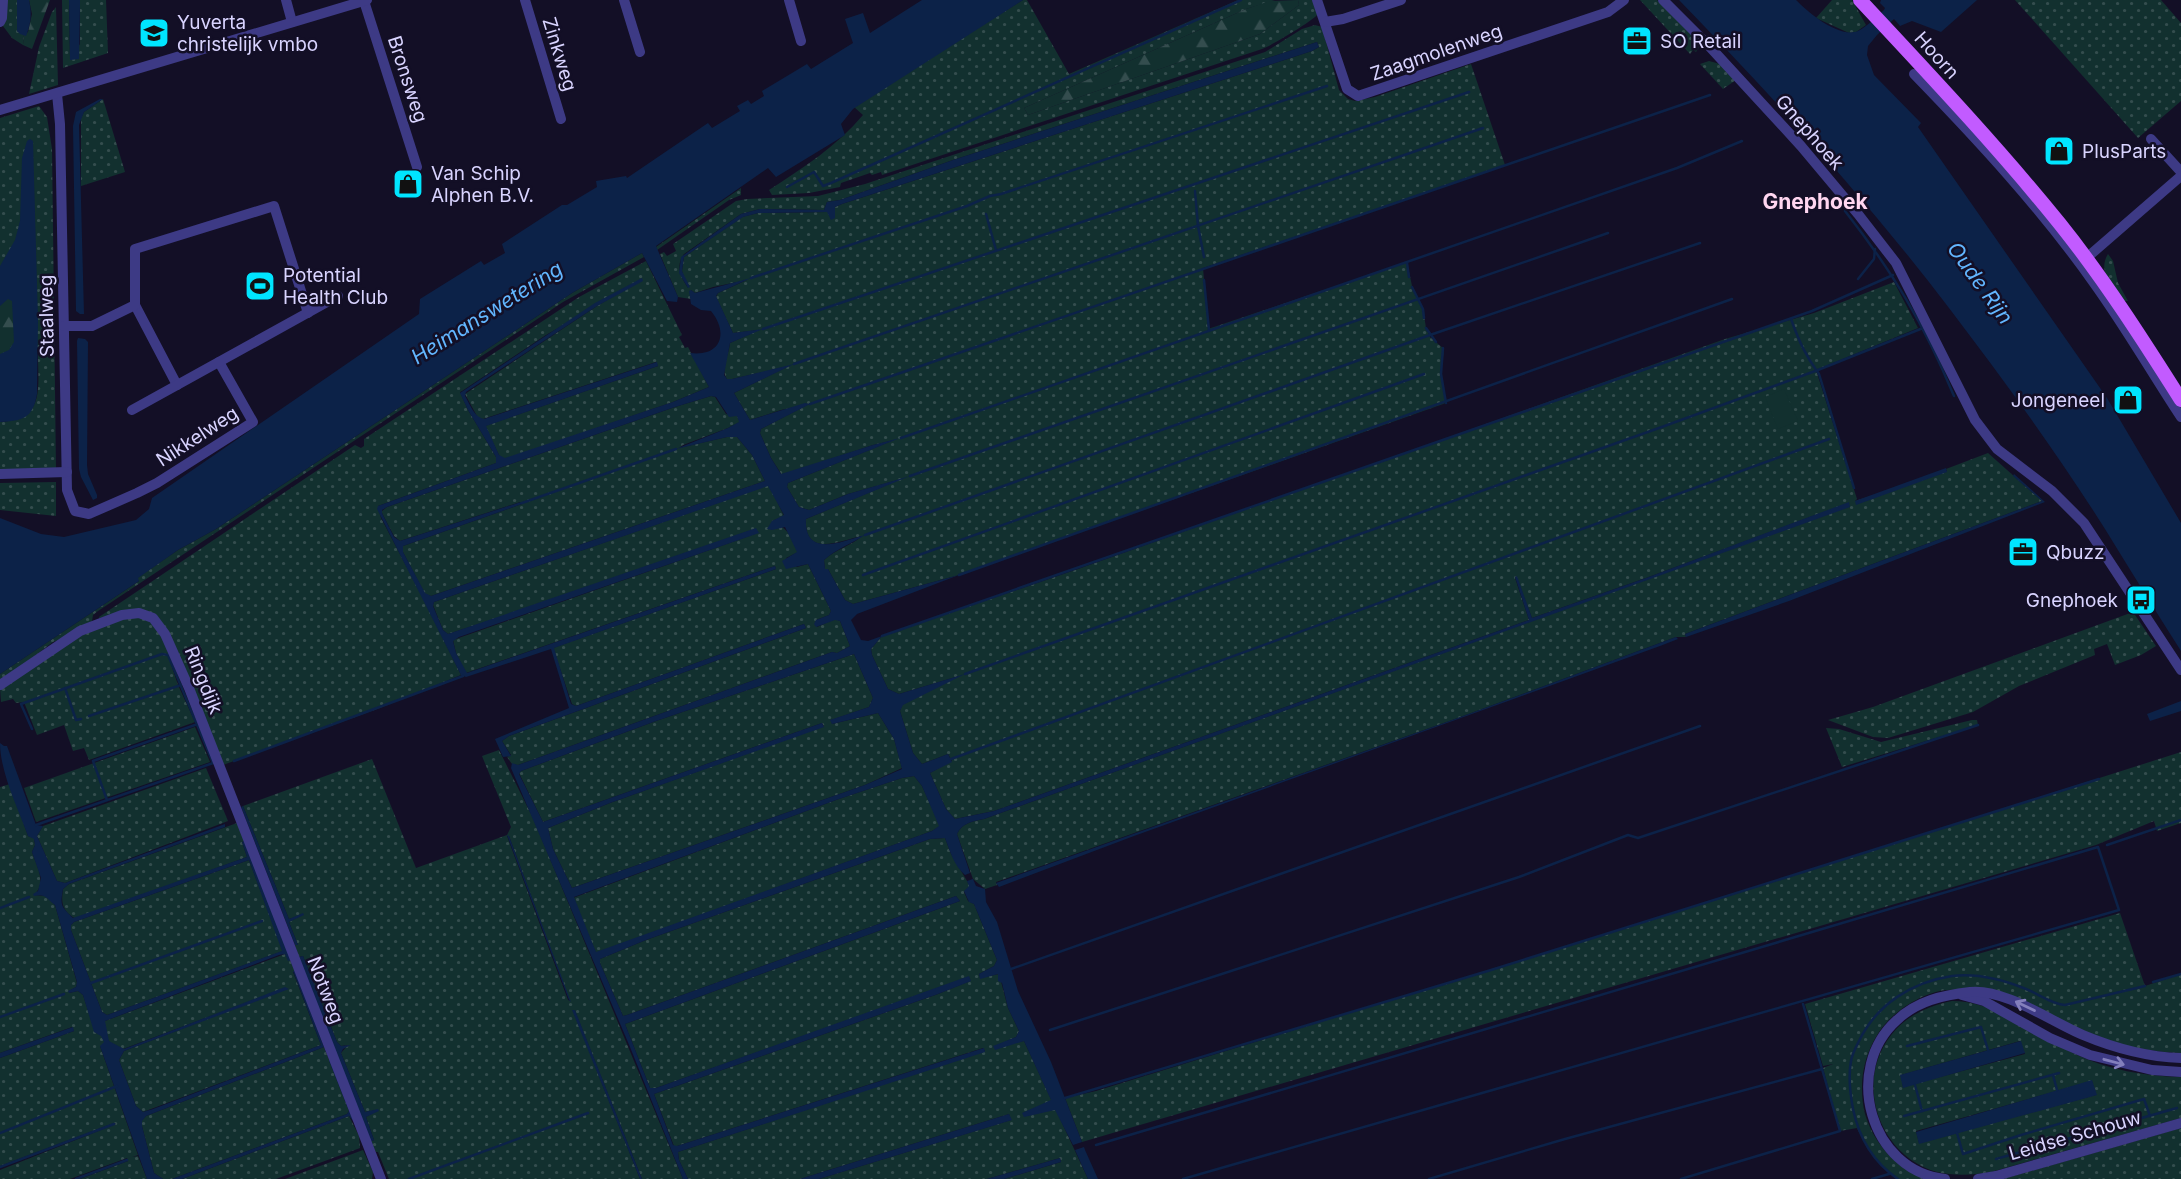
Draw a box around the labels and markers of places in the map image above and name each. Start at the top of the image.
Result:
place label: Yuverta christelijk vmbo [177,11,318,56]
school or university icon: Yuverta christelijk vmbo [137,16,171,50]
office icon: SO Retail [1620,24,1654,58]
place label: SO Retail [1660,30,1741,53]
shop icon: PlusParts [2042,134,2076,168]
place label: PlusParts [2082,140,2166,163]
place label: Van Schip Alphen B.V. [431,162,534,207]
shop icon: Van Schip Alphen B.V. [391,167,425,201]
place label: Potential Health Club [283,264,388,309]
sports icon: Potential Health Club [243,269,277,303]
shop icon: Jongeneel [2111,383,2145,417]
place label: Jongeneel [2011,389,2105,412]
office icon: Qbuzz [2006,535,2040,569]
place label: Qbuzz [2046,541,2104,564]
bus stop icon: Gnephoek [2124,583,2158,617]
place label: Gnephoek [2026,589,2119,612]

